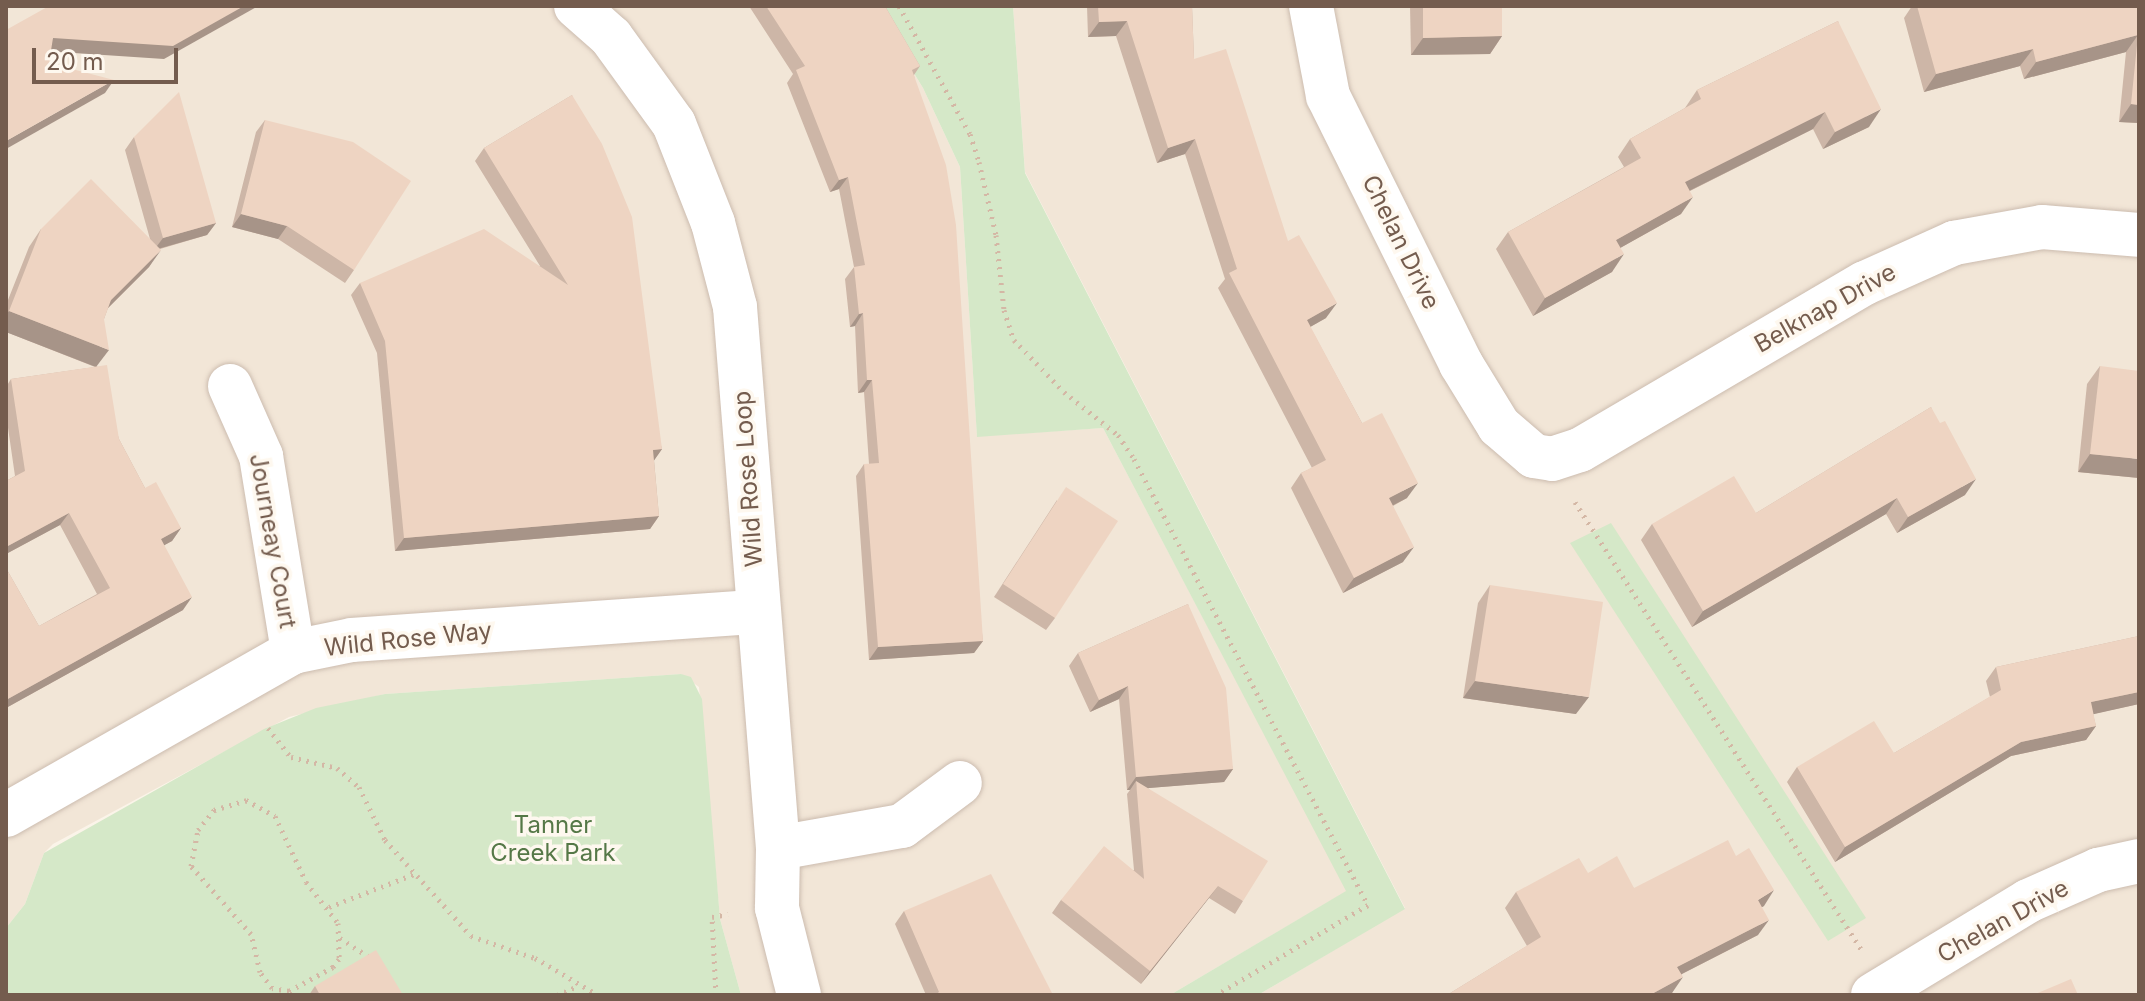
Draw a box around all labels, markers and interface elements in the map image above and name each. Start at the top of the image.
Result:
scale bar [36,32,182,82]
text: 20 m [46,47,104,76]
street label: Chelan Drive [1356,170,1446,314]
street label: Belknap Drive [1749,257,1901,359]
street label: Wild Rose Loop [727,390,769,568]
street label: Journeay Court [243,451,303,631]
street label: Wild Rose Way [323,616,493,662]
park label: Tanner Creek Park [490,811,616,867]
street label: Chelan Drive [1932,873,2074,969]

